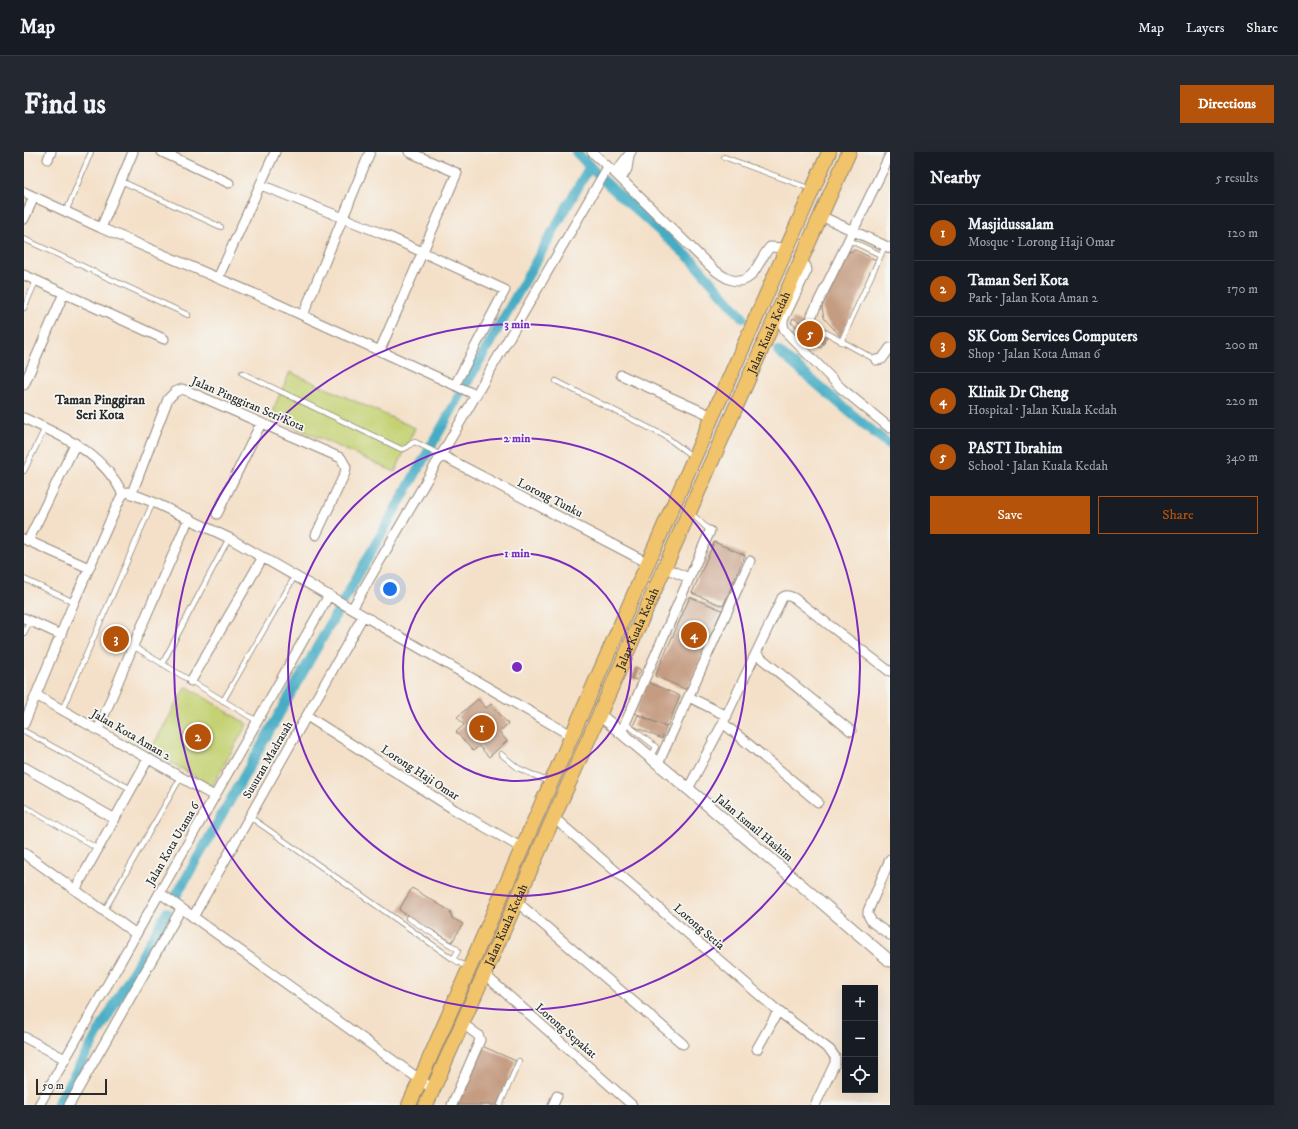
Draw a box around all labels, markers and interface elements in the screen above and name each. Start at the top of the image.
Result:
text: Map [20,16,55,39]
text: Map [1138,19,1164,37]
text: Layers [1186,19,1224,37]
text: Share [1246,19,1278,37]
button: Directions [1180,85,1274,123]
text: Find us [24,87,106,122]
text: Nearby [930,167,980,189]
text: 5 results [1216,170,1258,186]
text: Masjidussalam [968,215,1054,234]
text: 1 [941,225,945,241]
text: 120 m [1227,225,1258,241]
text: Mosque · Lorong Haji Omar [968,234,1115,250]
text: Taman Seri Kota [968,271,1069,290]
text: 2 [940,281,946,297]
text: 170 m [1227,281,1258,297]
street label: Jalan Kuala Kedah [744,289,794,377]
text: Park · Jalan Kota Aman 2 [968,290,1098,306]
text: 3 min [504,317,530,332]
pin: 5 [797,319,823,349]
text: SK Com Services Computers [968,327,1138,346]
text: 3 [941,337,945,353]
text: 200 m [1225,337,1258,353]
text: Shop · Jalan Kota Aman 6 [968,346,1100,362]
street label: Jalan Pinggiran Seri Kota [188,373,308,435]
text: Klinik Dr Cheng [968,383,1068,402]
district label: Taman Pinggiran Seri Kota [54,392,145,423]
text: 4 [939,393,947,409]
text: 220 m [1226,393,1258,409]
text: Hospital · Jalan Kuala Kedah [968,402,1117,418]
text: 2 min [504,431,531,446]
text: PASTI Ibrahim [968,439,1063,458]
text: 5 [940,449,946,465]
text: 340 m [1226,449,1258,465]
text: School · Jalan Kuala Kedah [968,458,1108,474]
street label: Lorong Tunku [515,475,585,521]
button: Save [930,496,1090,534]
button: Share [1098,496,1258,534]
text: 1 min [504,546,530,561]
your location [380,579,400,599]
street label: Jalan Kuala Kedah [612,585,662,673]
pin: 4 [681,620,707,650]
pin: 3 [103,624,129,654]
centre of rings [510,660,524,674]
street label: Jalan Kota Aman 2 [88,706,174,764]
pin: 1 [469,713,495,743]
street label: Susuran Madrasah [240,718,297,802]
pin: 2 [185,722,211,752]
street label: Lorong Haji Omar [378,742,462,804]
street label: Jalan Ismail Hashim [711,790,796,865]
street label: Jalan Kota Utama 6 [143,799,203,889]
street label: Jalan Kuala Kedah [481,881,531,969]
street label: Lorong Setia [670,901,728,954]
map controls [842,985,878,1093]
button: + [842,985,878,1021]
street label: Lorong Sepakat [532,1000,600,1062]
button: − [842,1021,878,1057]
button: locate [842,1057,878,1093]
scale bar [36,1077,107,1096]
text: 50 m [42,1079,64,1093]

